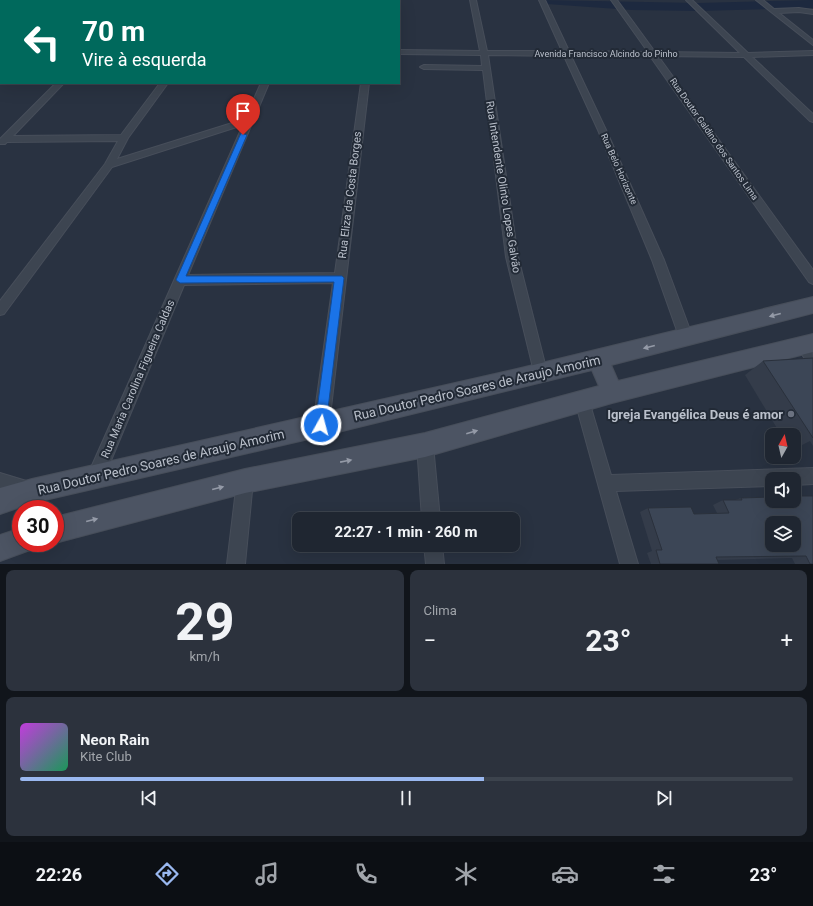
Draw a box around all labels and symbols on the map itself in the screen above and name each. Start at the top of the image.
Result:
street label: Avenida Francisco Alcindo do Pinho [534,49,678,59]
street label: Rua Doutor Galdino dos Santos Lima [668,76,760,202]
pin [226,94,260,135]
street label: Rua Intendente Olinto Lopes Galvão [483,100,523,274]
street label: Rua Eliza da Costa Borges [336,130,364,259]
street label: Rua Belo Horizonte [599,132,639,206]
street label: Rua Maria Carolina Figueira Caldas [99,298,177,460]
one-way arrow [769,312,781,318]
one-way arrow [643,345,656,351]
street label: Rua Doutor Pedro Soares de Araujo Amorim [352,352,602,424]
position arrow [300,404,342,446]
place label: Igreja Evangélica Deus é amor [607,407,783,422]
marker: Igreja Evangélica Deus é amor [786,409,796,419]
street label: Rua Doutor Pedro Soares de Araujo Amorim [36,426,286,498]
one-way arrow [466,428,479,434]
north arrow [765,428,801,464]
one-way arrow [339,457,352,463]
one-way arrow [212,484,225,490]
speed limit sign: 30 [12,500,64,552]
one-way arrow [86,516,99,522]

